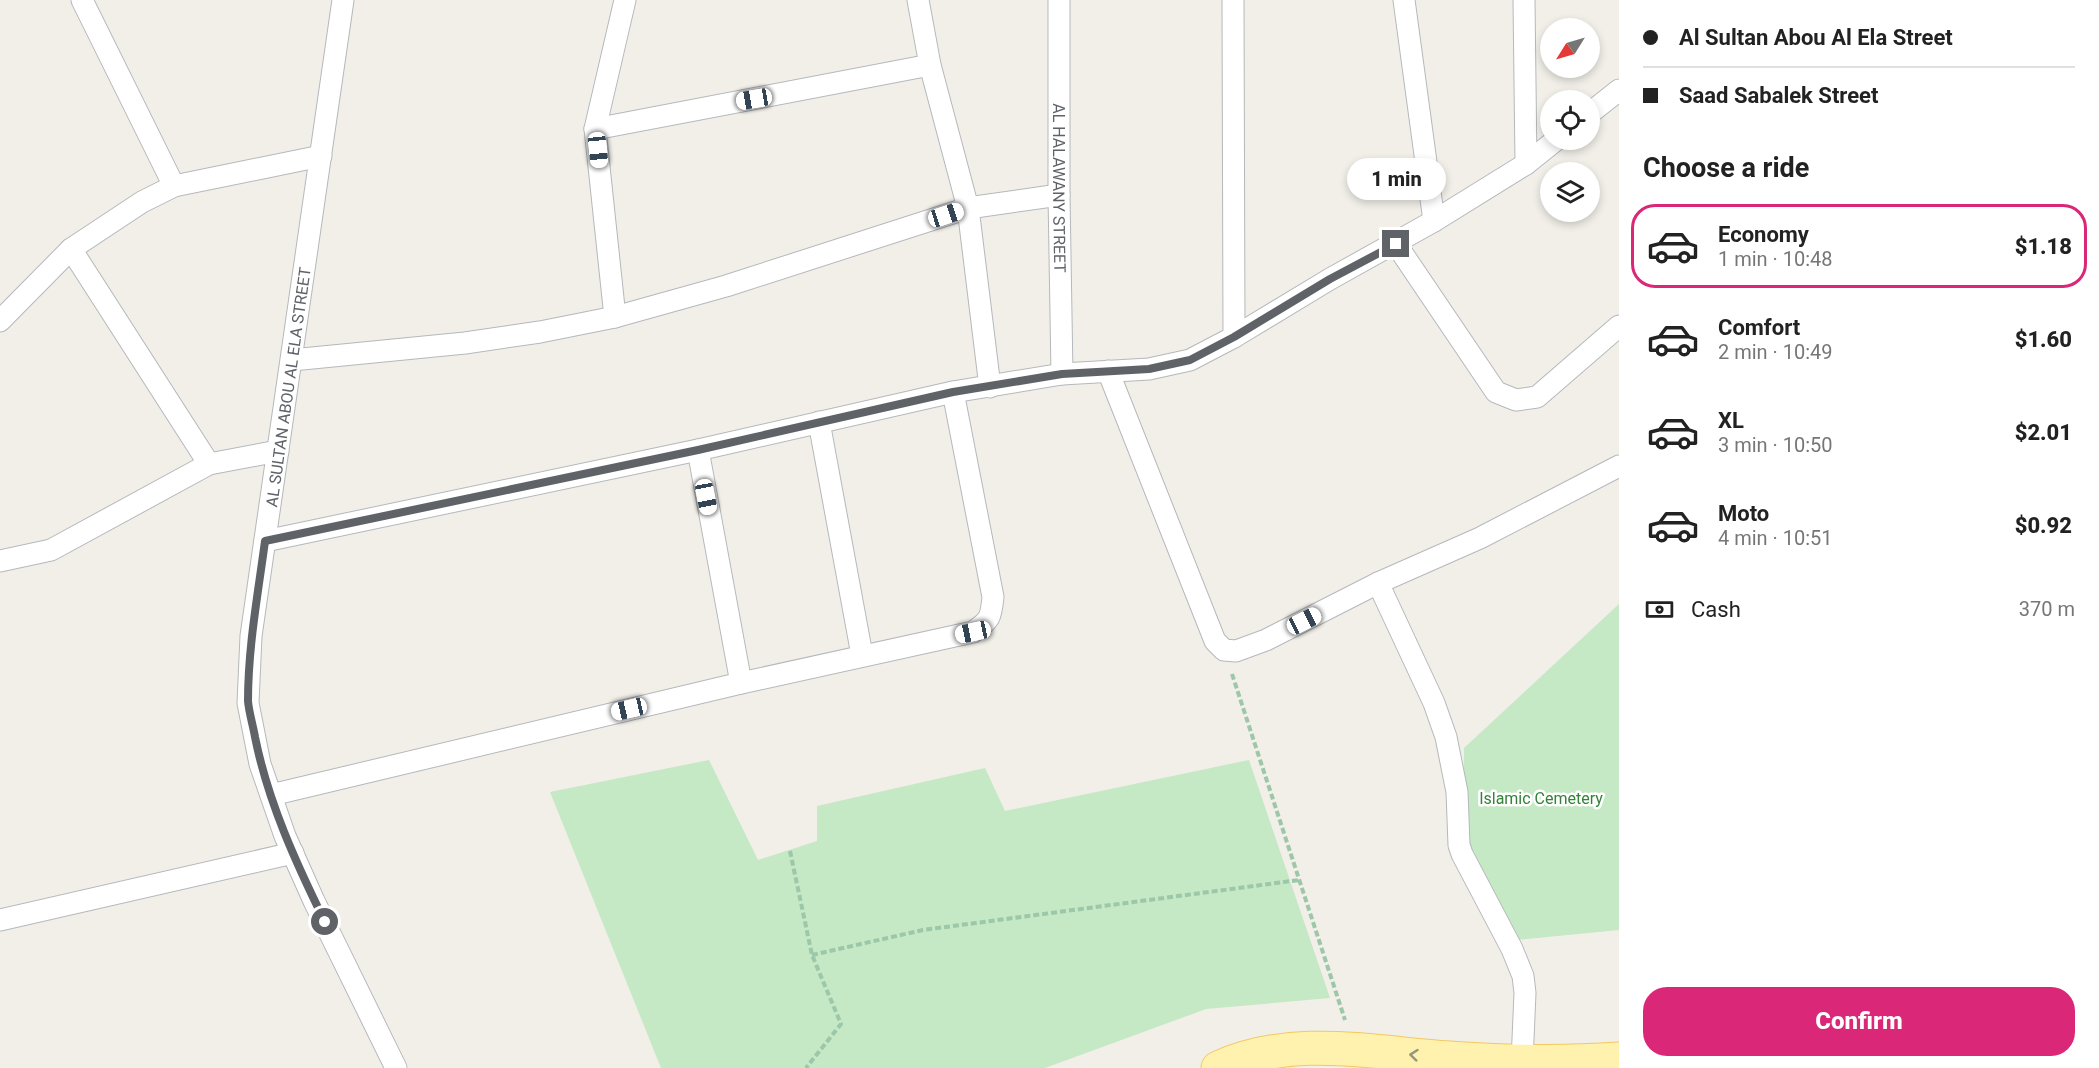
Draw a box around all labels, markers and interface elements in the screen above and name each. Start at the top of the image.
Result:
north arrow [1540,18,1600,78]
map controls [1540,18,1600,222]
text: Al Sultan Abou Al Ela Street [1679,25,1953,50]
text: Saad Sabalek Street [1679,83,1878,108]
car [735,87,773,111]
button: locate [1540,90,1600,150]
street label: AL HALAWANY STREET [1049,103,1069,273]
car [587,131,609,169]
text: Choose a ride [1643,152,1809,184]
callout: 1 min [1346,157,1446,199]
button: layers [1540,162,1600,222]
text: 1 min [1371,167,1422,191]
car [926,201,966,229]
icon: car [1646,219,1700,273]
text: Economy [1718,222,1809,247]
route end [1382,230,1409,257]
text: $1.18 [2015,234,2072,259]
text: 1 min · 10:48 [1718,247,1833,271]
street label: AL SULTAN ABOU AL ELA STREET [262,265,315,508]
icon: car [1646,312,1700,366]
text: Comfort [1718,315,1800,340]
text: $1.60 [2015,327,2072,352]
text: 2 min · 10:49 [1718,340,1833,364]
icon: car [1646,405,1700,459]
text: XL [1718,408,1744,433]
text: $2.01 [2015,420,2072,445]
text: 3 min · 10:50 [1718,433,1833,457]
car [694,478,718,516]
icon: car [1646,498,1700,552]
text: Moto [1718,501,1769,526]
text: $0.92 [2015,513,2072,538]
text: 4 min · 10:51 [1718,526,1833,550]
icon: cash [1643,593,1676,626]
text: Cash [1691,597,1741,622]
text: 370 m [2019,597,2075,621]
car [1284,605,1324,637]
car [954,619,992,645]
car [609,696,649,722]
park label: Islamic Cemetery [1479,789,1603,808]
route start [311,908,338,935]
button: Confirm [1643,987,2075,1056]
one-way arrow [1409,1049,1418,1061]

